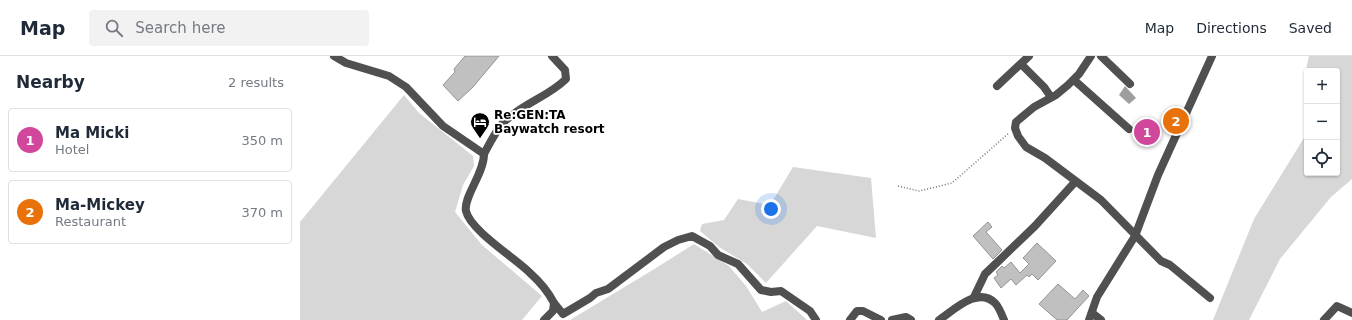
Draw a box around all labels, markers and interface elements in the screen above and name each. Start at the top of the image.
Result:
search box [89,10,369,46]
text: Map [20,17,65,39]
icon: search [103,17,125,39]
text: Search here [135,19,225,37]
text: Map [1145,20,1174,36]
text: Directions [1196,20,1267,36]
text: Saved [1289,20,1332,36]
map controls [1304,68,1340,176]
button: + [1304,68,1340,104]
text: Nearby [16,72,85,92]
text: 2 results [228,75,284,90]
button: − [1304,104,1340,140]
pin: 2 [1163,106,1189,136]
place label: Re:GEN:TA Baywatch resort [494,108,605,136]
hotel icon: Re:GEN:TA Baywatch resort [469,111,491,139]
pin: 1 [1134,117,1160,147]
text: Ma Micki [55,124,129,142]
text: 1 [25,133,35,148]
text: 350 m [241,133,283,148]
button: locate [1304,140,1340,176]
text: Hotel [55,142,89,157]
text: Ma-Mickey [55,196,145,214]
your location [761,199,781,219]
text: 2 [25,205,35,220]
text: 370 m [241,205,283,220]
text: Restaurant [55,214,126,229]

